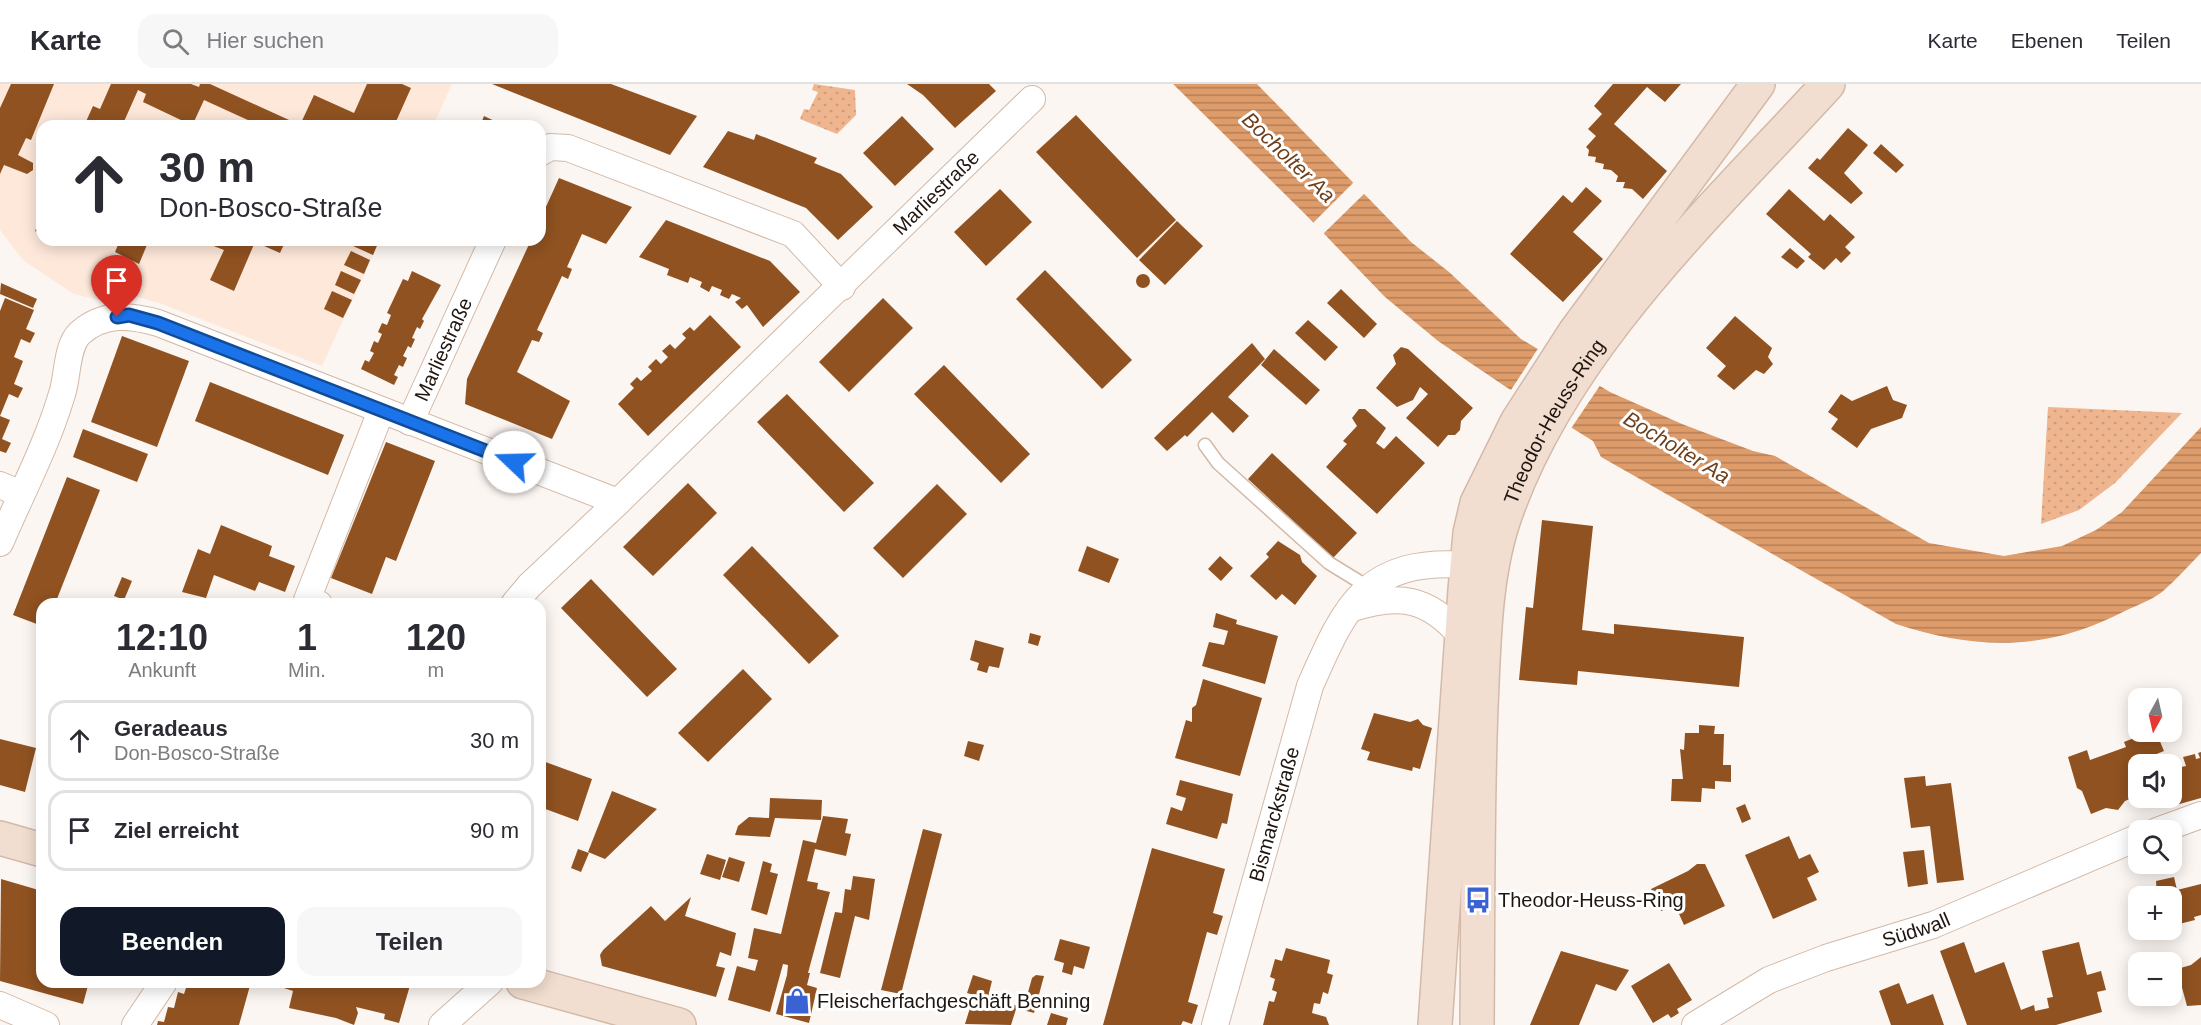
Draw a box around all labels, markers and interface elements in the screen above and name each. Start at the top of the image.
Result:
search box [138,14,558,68]
text: Karte [30,25,102,56]
icon: search [159,25,192,58]
text: Hier suchen [207,28,324,53]
text: Karte [1928,29,1978,52]
text: Ebenen [2011,29,2083,52]
text: Teilen [2116,29,2171,52]
water label: Bocholter Aa [1238,107,1340,207]
icon: ahead [60,144,138,222]
text: 30 m [159,144,255,191]
street label: Marliestraße [889,146,984,239]
text: Don-Bosco-Straße [159,193,383,223]
pin [91,255,142,317]
icon: arrive [100,264,133,297]
street label: Marliestraße [410,294,476,404]
street label: Theodor-Heuss-Ring [1499,335,1609,507]
water label: Bocholter Aa [1620,406,1734,488]
position arrow [482,430,546,494]
text: 12:10 [116,617,208,658]
text: 1 [297,617,317,658]
text: 120 [406,617,466,658]
text: Ankunft [128,659,196,681]
text: Min. [288,659,326,681]
text: m [428,659,444,681]
north arrow [2128,688,2182,742]
map controls [2128,688,2182,1006]
text: Geradeaus [114,716,228,741]
icon: ahead [63,724,96,757]
text: 30 m [470,728,519,753]
text: Don-Bosco-Straße [114,742,280,764]
street label: Bismarckstraße [1245,744,1303,884]
button: sound [2128,754,2182,808]
icon: arrive [63,814,96,847]
text: Ziel erreicht [114,818,239,843]
text: 90 m [470,818,519,843]
button: search [2128,820,2182,874]
bus stop icon: Theodor-Heuss-Ring [1463,885,1493,915]
button: + [2128,886,2182,940]
place label: Theodor-Heuss-Ring [1498,889,1684,911]
button: Beenden [60,907,285,976]
button: Teilen [297,907,522,976]
street label: Südwall [1879,908,1953,951]
button: − [2128,952,2182,1006]
shop icon: Fleischerfachgeschäft Benning [782,986,812,1016]
place label: Fleischerfachgeschäft Benning [817,990,1091,1012]

